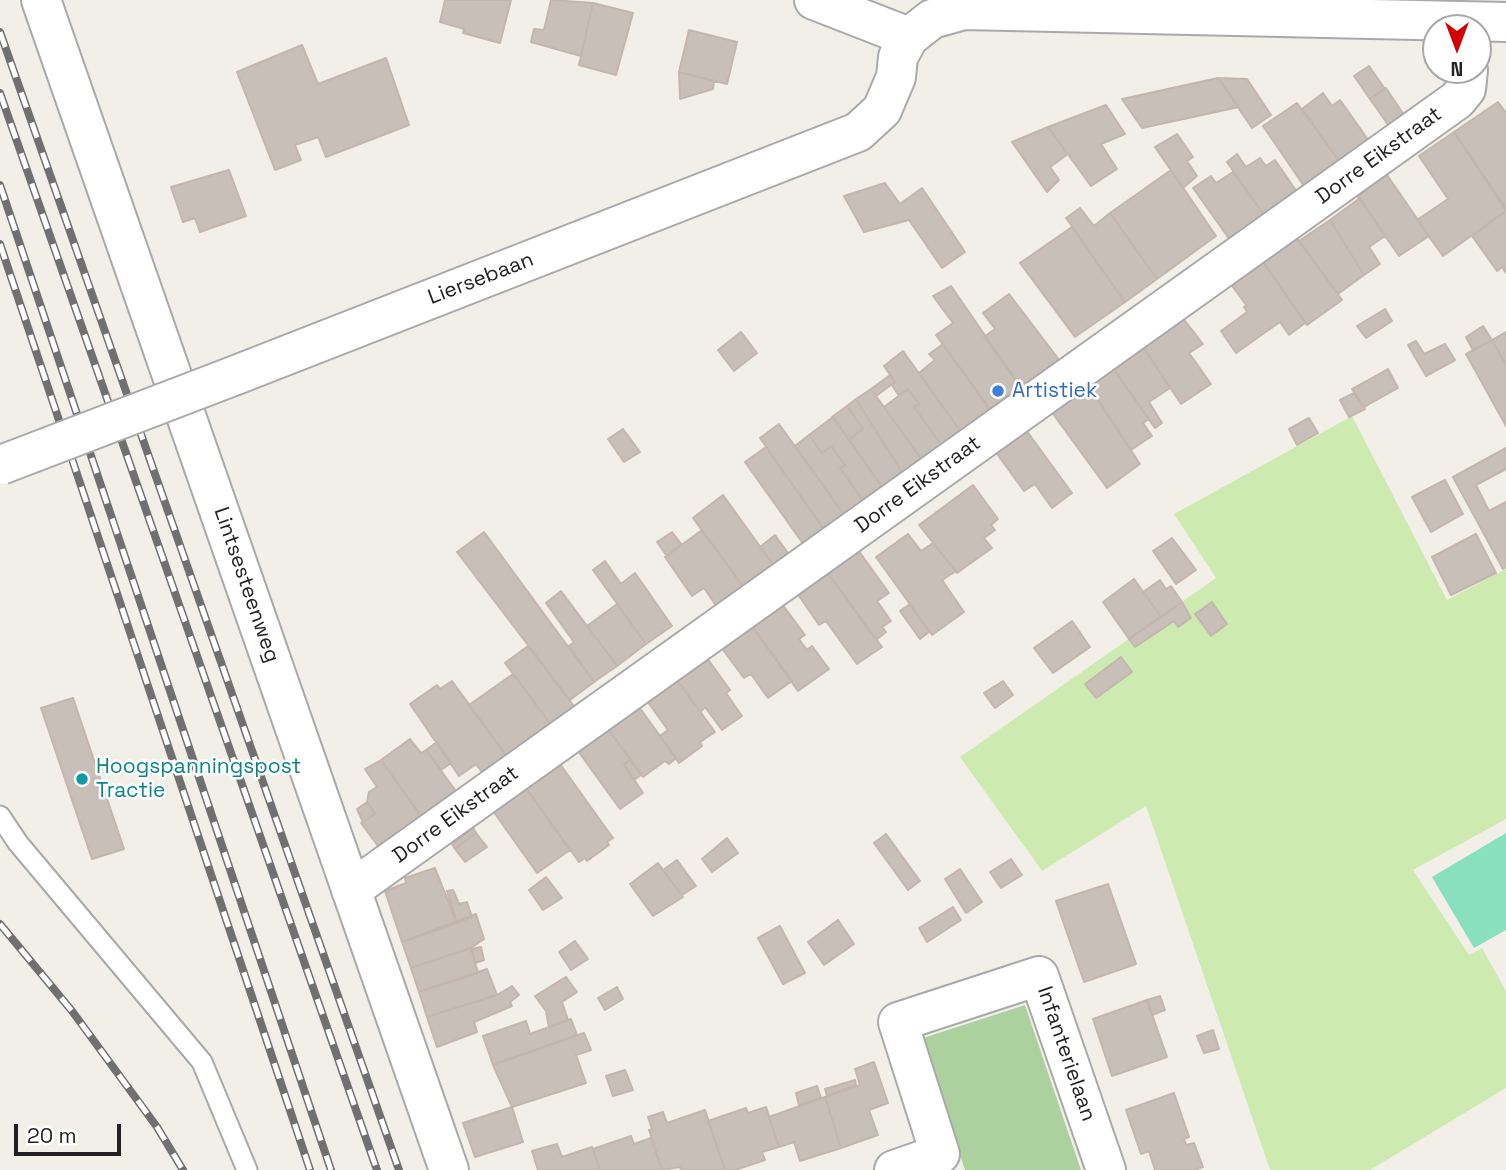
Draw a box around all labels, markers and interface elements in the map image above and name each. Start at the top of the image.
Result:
north arrow [1422,14,1492,84]
text: N [1451,56,1463,81]
street label: Dorre Eikstraat [1311,102,1447,210]
street label: Liersebaan [425,247,537,311]
place label: Artistiek [1012,378,1097,404]
marker: Artistiek [990,383,1006,399]
street label: Dorre Eikstraat [850,431,986,539]
street label: Lintsesteenweg [208,504,284,666]
place label: Hoogspanningspost Tractie [96,754,301,804]
street label: Dorre Eikstraat [388,761,524,869]
marker: Hoogspanningspost Tractie [74,771,90,787]
street label: Infanterielaan [1031,983,1101,1125]
scale bar [18,1110,124,1154]
text: 20 m [27,1122,77,1149]

